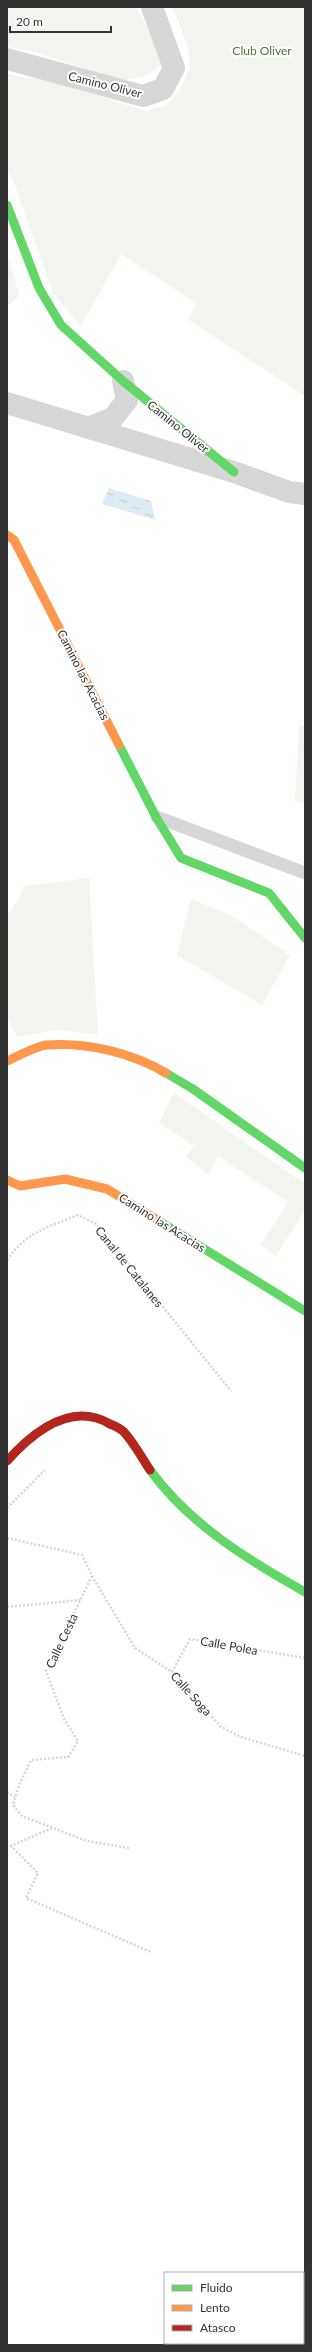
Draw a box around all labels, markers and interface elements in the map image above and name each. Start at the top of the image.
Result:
scale bar [10,8,111,34]
text: 20 m [16,14,43,29]
park label: Club Oliver [232,43,292,58]
street label: Camino Oliver [67,68,144,101]
street label: Camino Oliver [144,397,213,457]
street label: Camino las Acacias [54,627,113,722]
street label: Camino las Acacias [116,1190,208,1255]
street label: Canal de Catalanes [92,1223,167,1310]
street label: Calle Cesta [42,1611,81,1671]
street label: Calle Polea [199,1633,259,1658]
street label: Calle Soga [168,1668,215,1719]
legend [164,2272,304,2344]
text: Fluido [200,2280,233,2295]
text: Lento [200,2300,230,2315]
text: Atasco [200,2320,236,2335]

